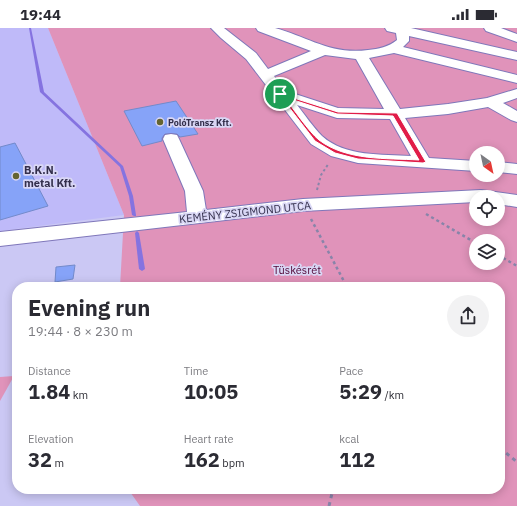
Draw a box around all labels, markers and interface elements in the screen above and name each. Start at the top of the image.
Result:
text: 19:44 [20,5,61,24]
pin [263,77,297,111]
icon: arrive [269,83,291,105]
marker: PolóTransz Kft. [155,117,165,127]
place label: PolóTransz Kft. [168,117,232,128]
north arrow [469,146,505,182]
map controls [469,146,505,270]
place label: B.K.N. metal Kft. [24,163,75,190]
marker: B.K.N. metal Kft. [11,171,21,181]
button: locate [469,190,505,226]
street label: KEMÉNY ZSIGMOND UTCA [178,198,312,226]
button: layers [469,234,505,270]
park label: Tüskésrét [273,263,321,277]
text: Evening run [28,293,150,322]
button: share [447,295,489,337]
text: 19:44 · 8 × 230 m [28,323,133,340]
text: Distance [28,364,71,378]
text: Time [184,364,208,378]
text: Pace [339,364,363,378]
text: 1.84 [28,378,70,405]
text: 10:05 [184,378,238,405]
text: 5:29 [339,378,382,405]
text: km [70,388,88,402]
text: /km [382,388,404,402]
text: Elevation [28,432,74,446]
text: Heart rate [184,432,234,446]
text: kcal [339,432,359,446]
text: 32 [28,446,52,473]
text: 162 [184,446,220,473]
text: 112 [339,446,375,473]
text: m [52,456,64,470]
text: bpm [220,456,245,470]

